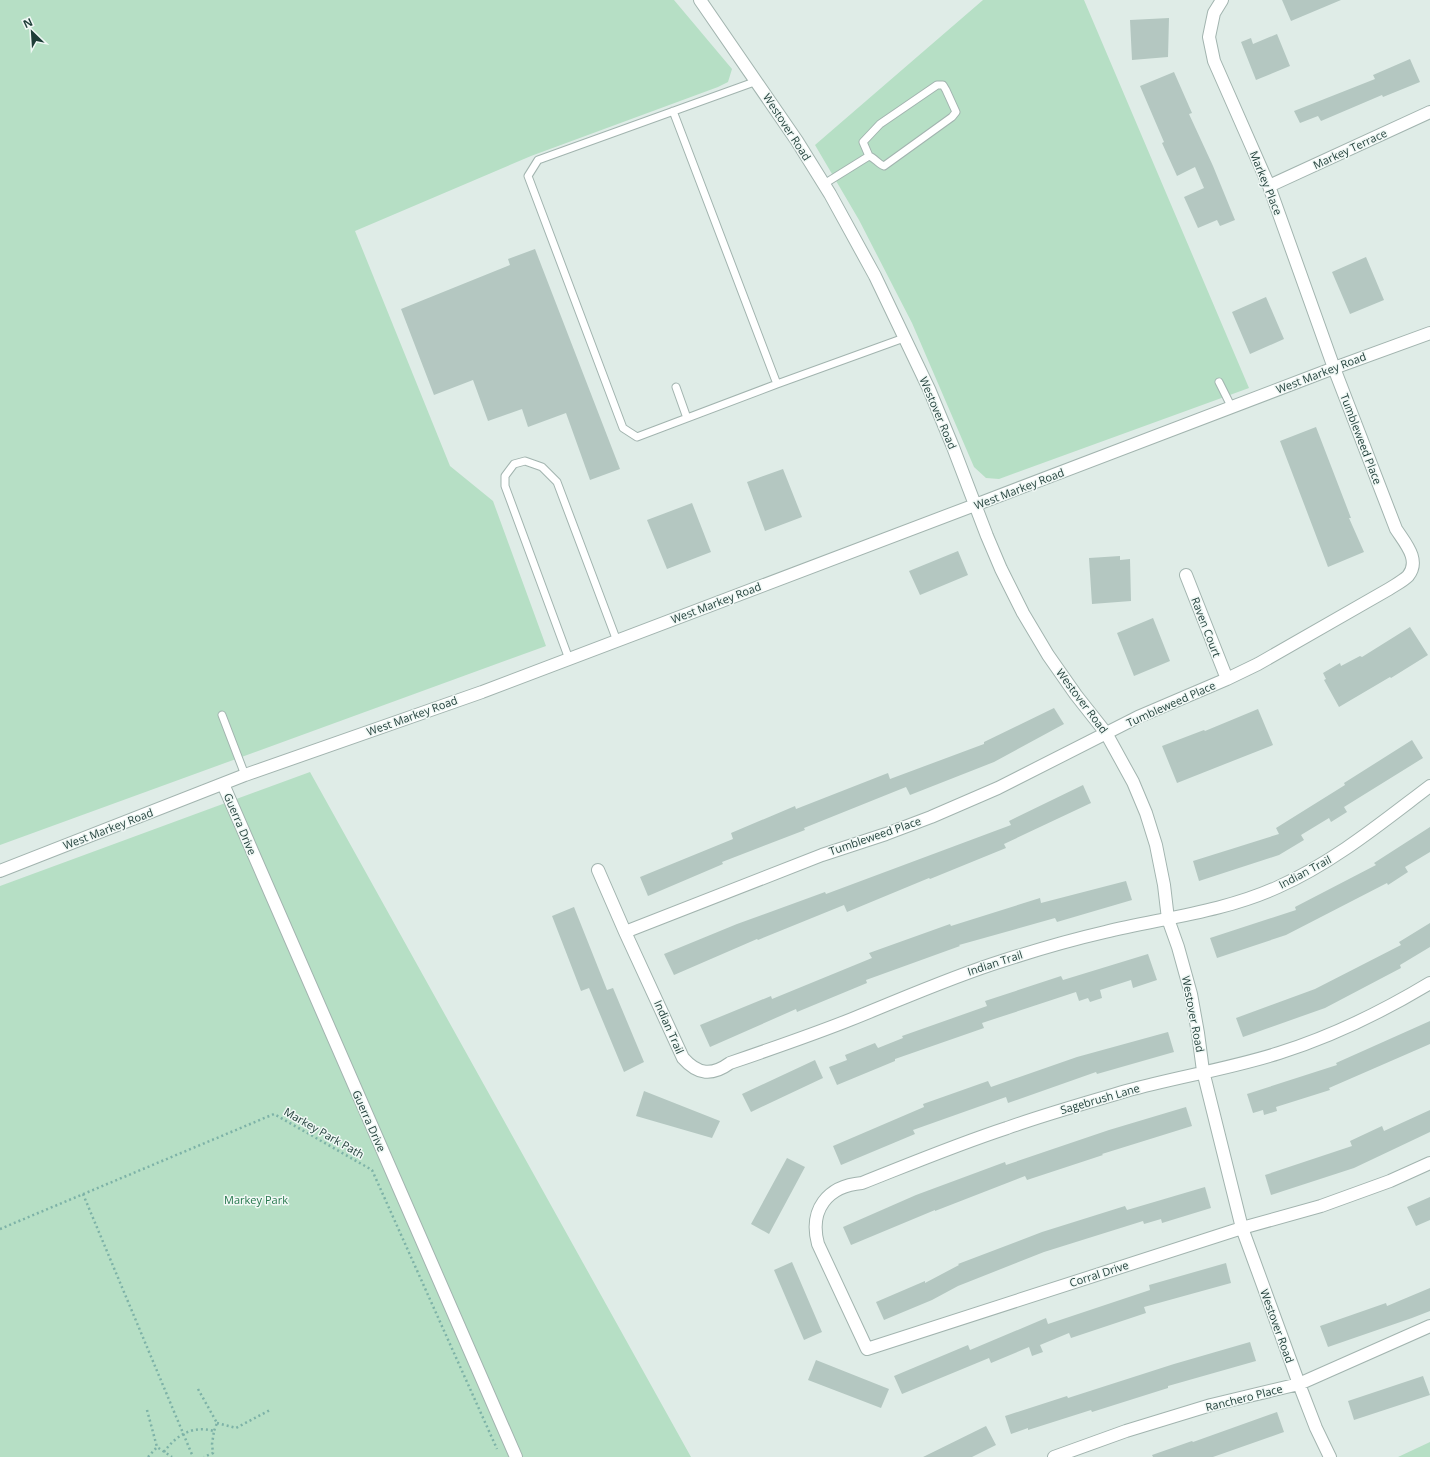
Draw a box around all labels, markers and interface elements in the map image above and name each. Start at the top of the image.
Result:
north arrow [12,12,52,52]
text: N [20,14,35,31]
street label: Westover Road [760,90,815,163]
street label: Markey Terrace [1311,125,1389,172]
street label: Markey Place [1247,149,1286,217]
street label: West Markey Road [1274,348,1368,397]
street label: Westover Road [916,374,960,451]
street label: Tumbleweed Place [1337,391,1386,486]
street label: West Markey Road [972,464,1066,513]
street label: West Markey Road [669,578,763,627]
street label: Raven Court [1188,595,1225,659]
street label: Westover Road [1053,665,1112,736]
street label: Tumbleweed Place [1124,677,1218,730]
street label: West Markey Road [364,692,459,739]
street label: Guerra Drive [221,791,260,857]
street label: West Markey Road [61,804,155,853]
street label: Tumbleweed Place [827,813,923,858]
street label: Indian Trail [1276,851,1334,892]
street label: Indian Trail [965,947,1024,979]
street label: Westover Road [1179,974,1208,1053]
street label: Indian Trail [651,998,688,1056]
street label: Sagebrush Lane [1058,1080,1141,1117]
street label: Guerra Drive [349,1088,390,1154]
street label: Markey Park Path [281,1104,367,1162]
park label: Markey Park [224,1192,288,1207]
street label: Corral Drive [1067,1257,1130,1290]
street label: Westover Road [1257,1287,1298,1365]
street label: Ranchero Place [1204,1381,1284,1414]

